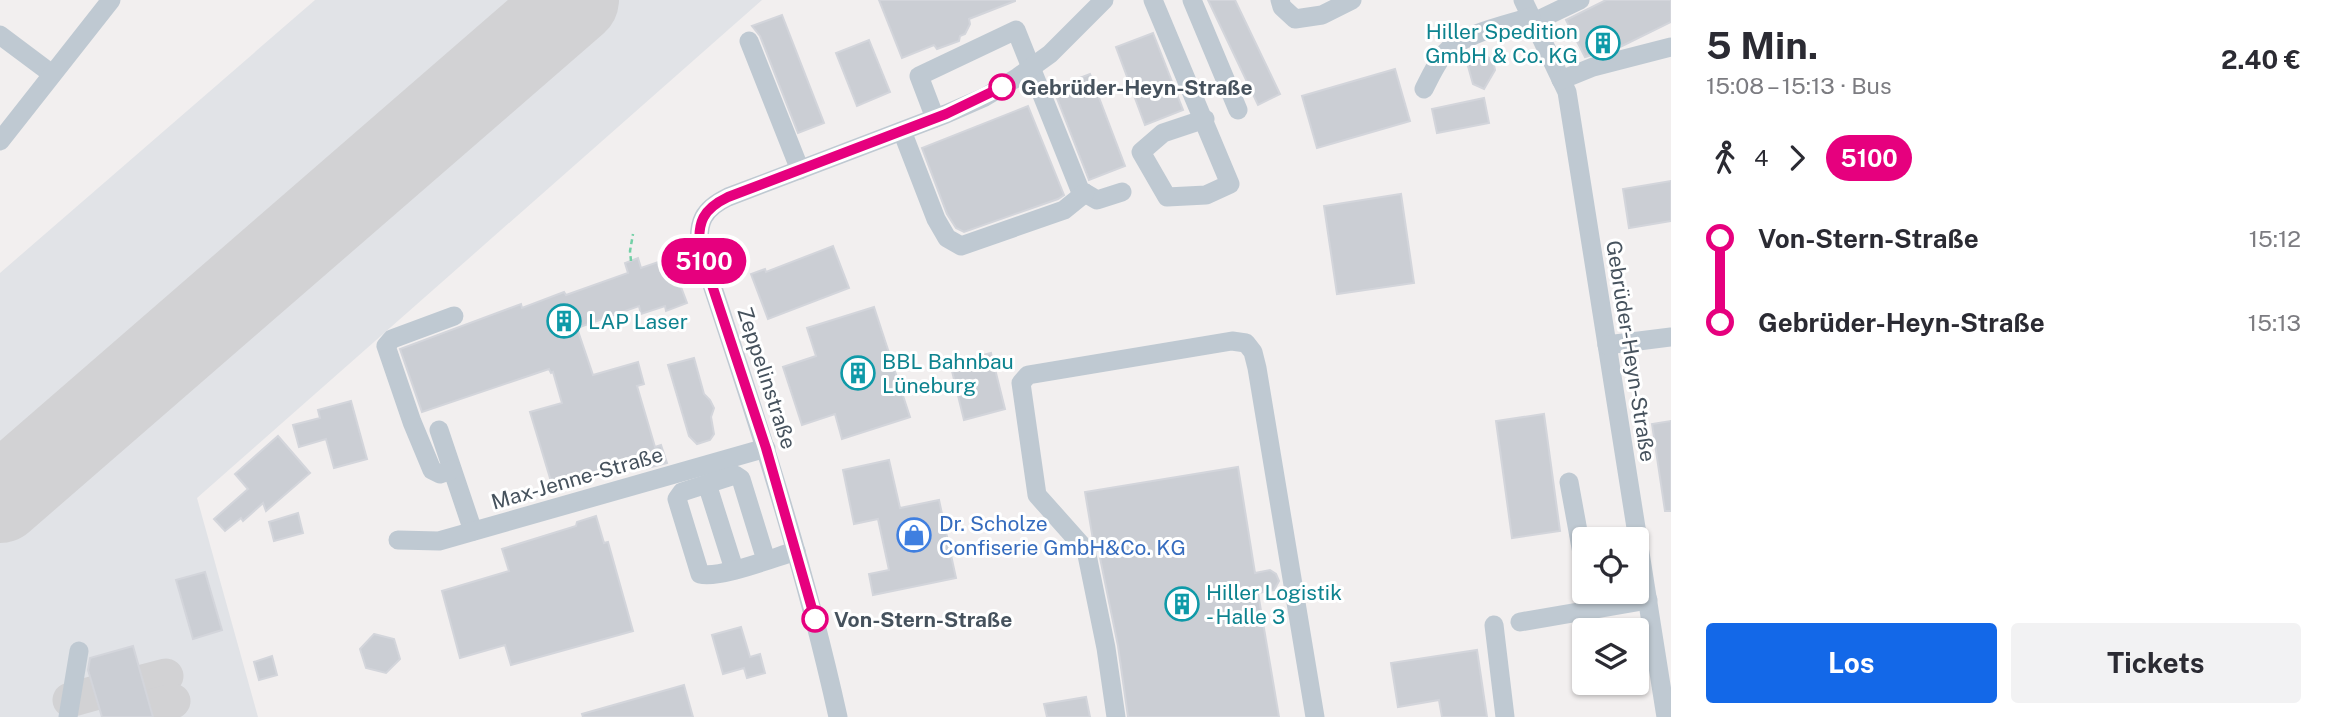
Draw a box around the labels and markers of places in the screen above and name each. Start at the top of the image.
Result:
place label: Hiller Spedition GmbH & Co. KG [1425,19,1578,68]
building icon: Hiller Spedition GmbH & Co. KG [1584,24,1622,62]
marker: Gebrüder-Heyn-Straße [989,74,1015,100]
place label: Gebrüder-Heyn-Straße [1021,75,1253,100]
building icon: LAP Laser [545,302,583,340]
place label: LAP Laser [588,309,688,334]
place label: BBL Bahnbau Lüneburg [882,349,1014,398]
building icon: BBL Bahnbau Lüneburg [839,354,877,392]
place label: Dr. Scholze Confiserie GmbH&Co. KG [939,511,1186,560]
shop icon: Dr. Scholze Confiserie GmbH&Co. KG [895,516,933,554]
place label: Hiller Logistik - Halle 3 [1206,580,1342,629]
building icon: Hiller Logistik - Halle 3 [1163,585,1201,623]
marker: Von-Stern-Straße [802,606,828,632]
place label: Von-Stern-Straße [834,607,1012,632]

